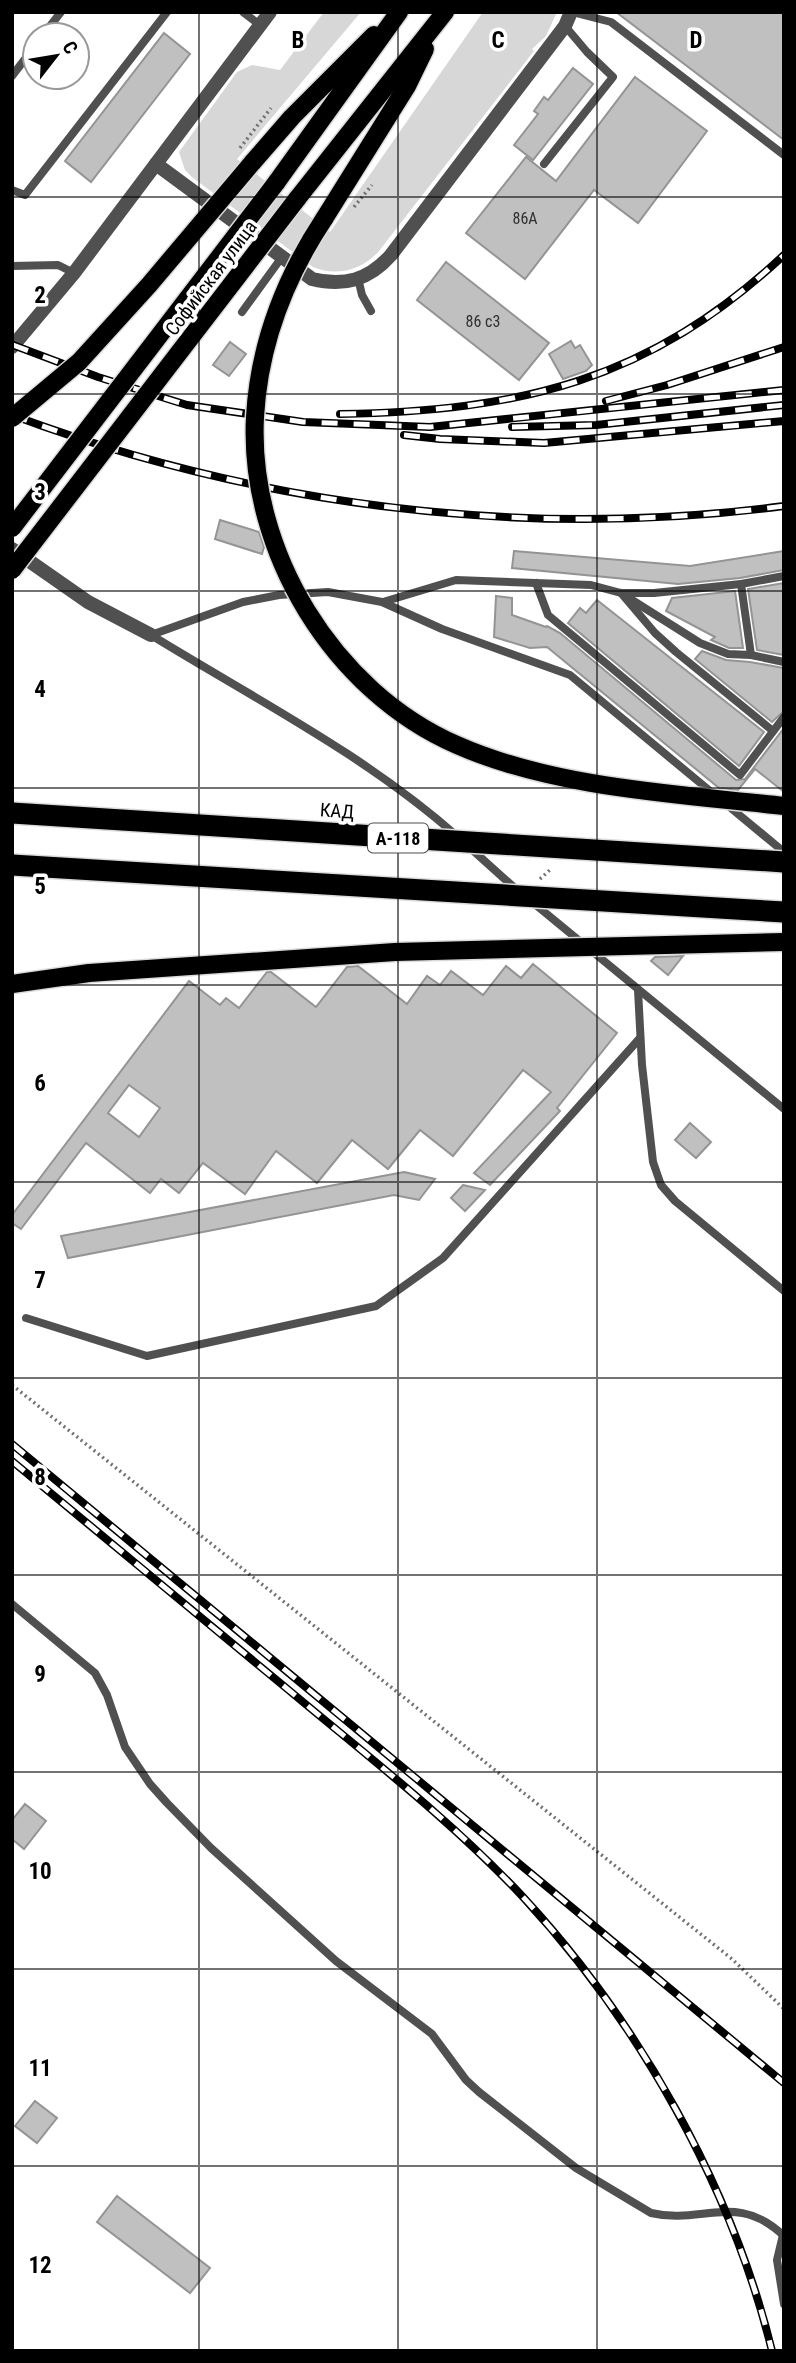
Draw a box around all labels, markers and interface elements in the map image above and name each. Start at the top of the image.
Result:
north arrow [21,21,91,91]
text: B [292,27,304,54]
text: C [491,27,505,54]
text: D [690,27,703,54]
text: С [57,37,83,58]
house number: 86А [512,209,538,228]
street label: Софийская улица [160,216,262,340]
text: 2 [34,282,46,309]
house number: 86 с3 [466,312,500,331]
text: 3 [34,479,46,506]
text: 4 [34,676,46,703]
street label: КАД [319,798,355,824]
road number: А-118 [368,824,428,852]
text: 5 [34,873,46,900]
text: 6 [34,1070,46,1097]
text: 7 [34,1267,46,1294]
text: 8 [34,1464,46,1491]
text: 9 [34,1661,46,1688]
text: 10 [28,1858,52,1885]
text: 11 [28,2055,52,2082]
text: 12 [28,2252,52,2279]

